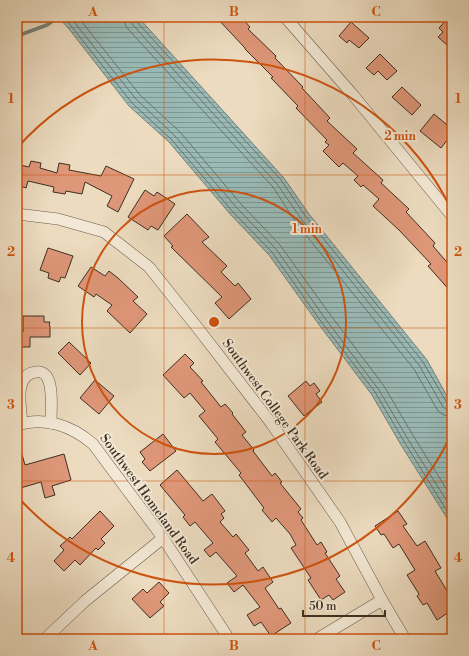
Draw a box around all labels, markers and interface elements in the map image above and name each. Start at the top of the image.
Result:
text: A [87,4,98,20]
text: B [229,4,239,20]
text: C [371,4,381,20]
text: 1 [8,91,15,107]
text: 1 [455,91,462,107]
text: 2 min [384,129,416,144]
text: 1 min [292,222,323,237]
text: 2 [7,244,15,260]
text: 2 [454,244,462,260]
centre of rings [207,315,221,329]
street label: Southwest College Park Road [219,336,332,483]
text: 3 [7,397,15,413]
text: 3 [454,397,462,413]
street label: Southwest Homeland Road [96,431,202,568]
text: 4 [7,550,16,566]
text: 4 [454,550,463,566]
scale bar [303,592,385,618]
text: 50 m [309,599,337,614]
text: A [87,638,98,654]
text: B [229,638,239,654]
text: C [371,638,381,654]

